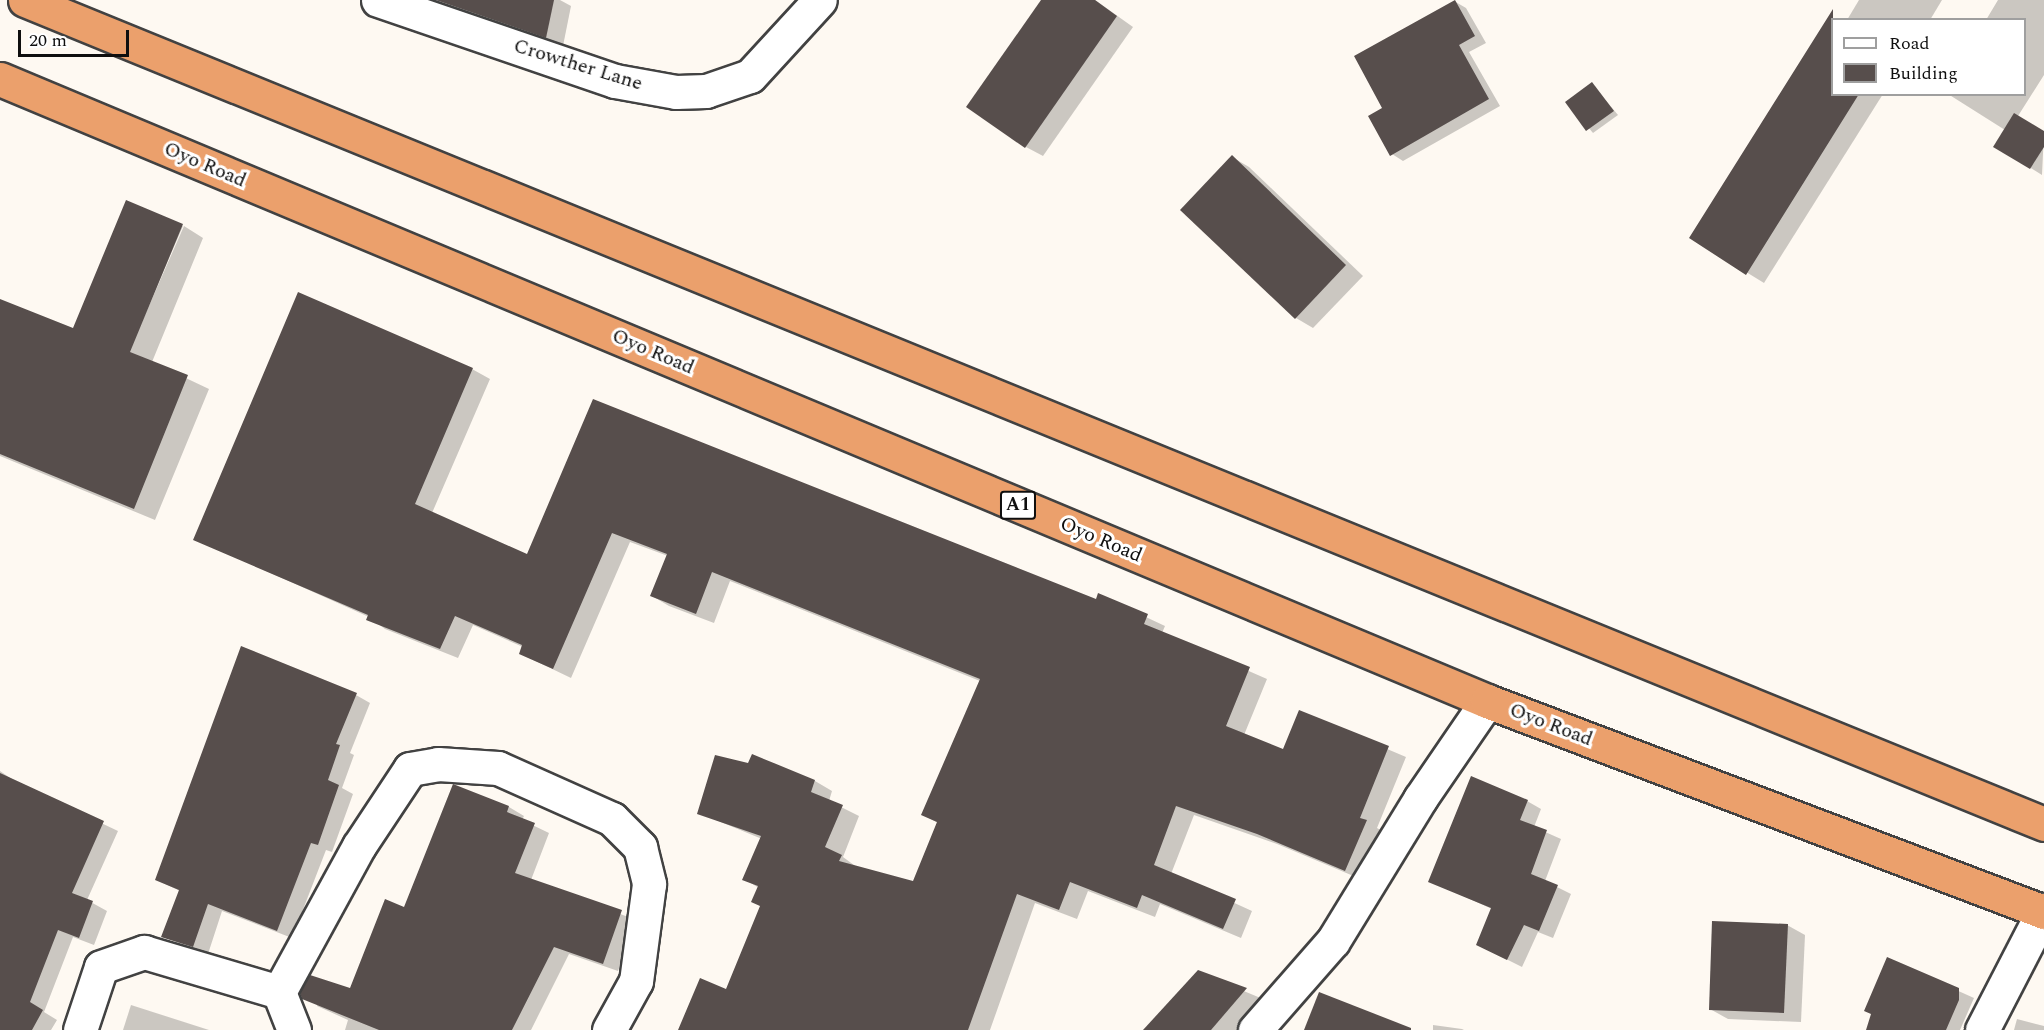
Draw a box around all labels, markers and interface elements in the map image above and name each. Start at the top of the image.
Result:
scale bar [21,18,132,56]
legend [1831,18,2026,96]
text: 20 m [29,27,67,54]
text: Road [1889,30,1930,57]
street label: Crowther Lane [511,34,645,96]
text: Building [1889,60,1958,87]
street label: Oyo Road [160,137,250,193]
street label: Oyo Road [608,324,698,380]
road number: A1 [998,490,1038,520]
street label: Oyo Road [1056,512,1146,568]
street label: Oyo Road [1506,698,1596,752]

